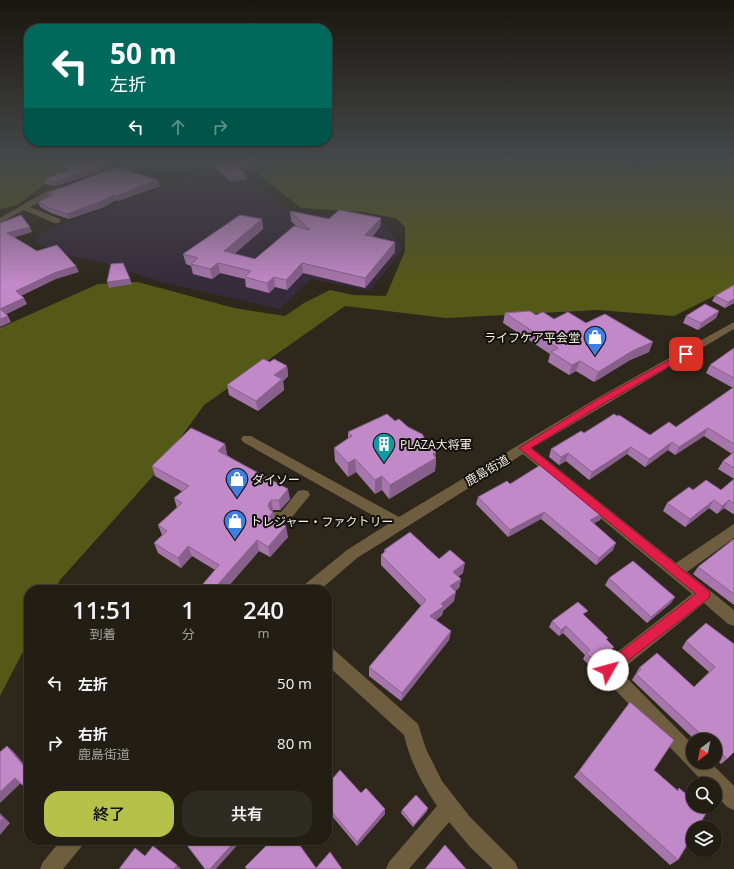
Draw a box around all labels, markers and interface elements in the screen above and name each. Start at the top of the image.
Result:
text: 50 m [110,34,177,72]
icon: left [44,40,96,92]
text: 左折 [110,72,146,96]
icon: left [125,116,147,138]
icon: ahead [167,116,189,138]
icon: right [209,116,231,138]
shop icon: ライフケア平会堂 [582,324,608,357]
place label: ライフケア平会堂 [484,329,580,346]
pin [669,337,703,371]
icon: arrive [675,343,697,365]
building icon: PLAZA大将軍 [371,431,397,464]
place label: PLAZA大将軍 [400,436,472,453]
street label: 鹿島街道 [462,451,512,489]
shop icon: ダイソー [224,466,250,499]
place label: ダイソー [252,471,300,488]
shop icon: トレジャー・ファクトリー [222,508,248,541]
place label: トレジャー・ファクトリー [250,513,393,530]
text: 11:51 [72,593,133,626]
text: 1 [181,593,195,626]
text: 240 [243,593,284,626]
text: m [257,624,270,642]
text: 到着 [90,625,116,643]
text: 分 [182,625,195,643]
position arrow [587,649,629,691]
icon: left [44,672,66,694]
text: 50 m [277,673,312,693]
text: 左折 [78,674,108,694]
text: 右折 [78,724,108,744]
icon: right [44,732,66,754]
text: 80 m [277,733,312,753]
north arrow [686,733,722,769]
map controls [686,733,722,857]
text: 鹿島街道 [78,745,130,763]
button: search [686,777,722,813]
button: 終了 [44,791,174,837]
button: 共有 [182,791,312,837]
button: layers [686,821,722,857]

